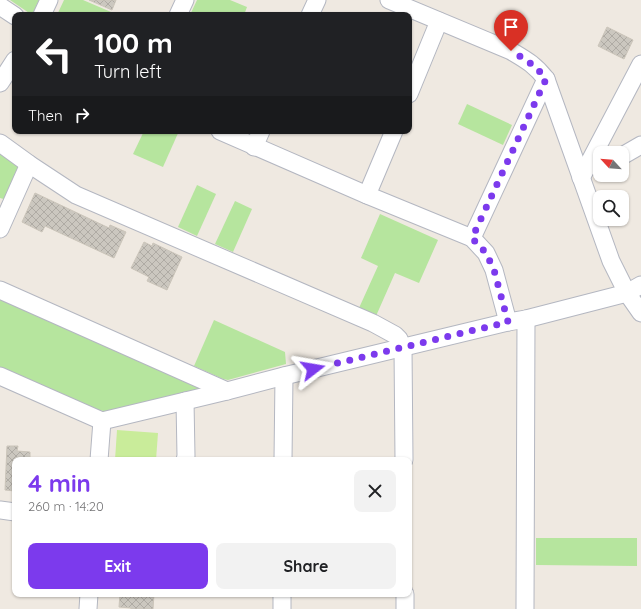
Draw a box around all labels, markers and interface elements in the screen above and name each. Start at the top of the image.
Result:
pin [494,10,528,51]
icon: arrive [500,16,522,38]
text: 100 m [94,25,173,60]
icon: left [28,28,80,80]
text: Turn left [94,60,162,83]
icon: right [71,104,93,126]
text: Then [28,106,63,125]
north arrow [593,146,629,182]
map controls [593,146,629,226]
button: search [593,190,629,226]
position arrow [292,348,334,390]
text: 4 min [28,468,91,498]
button: close [354,470,396,512]
text: 260 m · 14:20 [28,498,104,514]
button: Exit [28,543,208,589]
button: Share [216,543,396,589]

